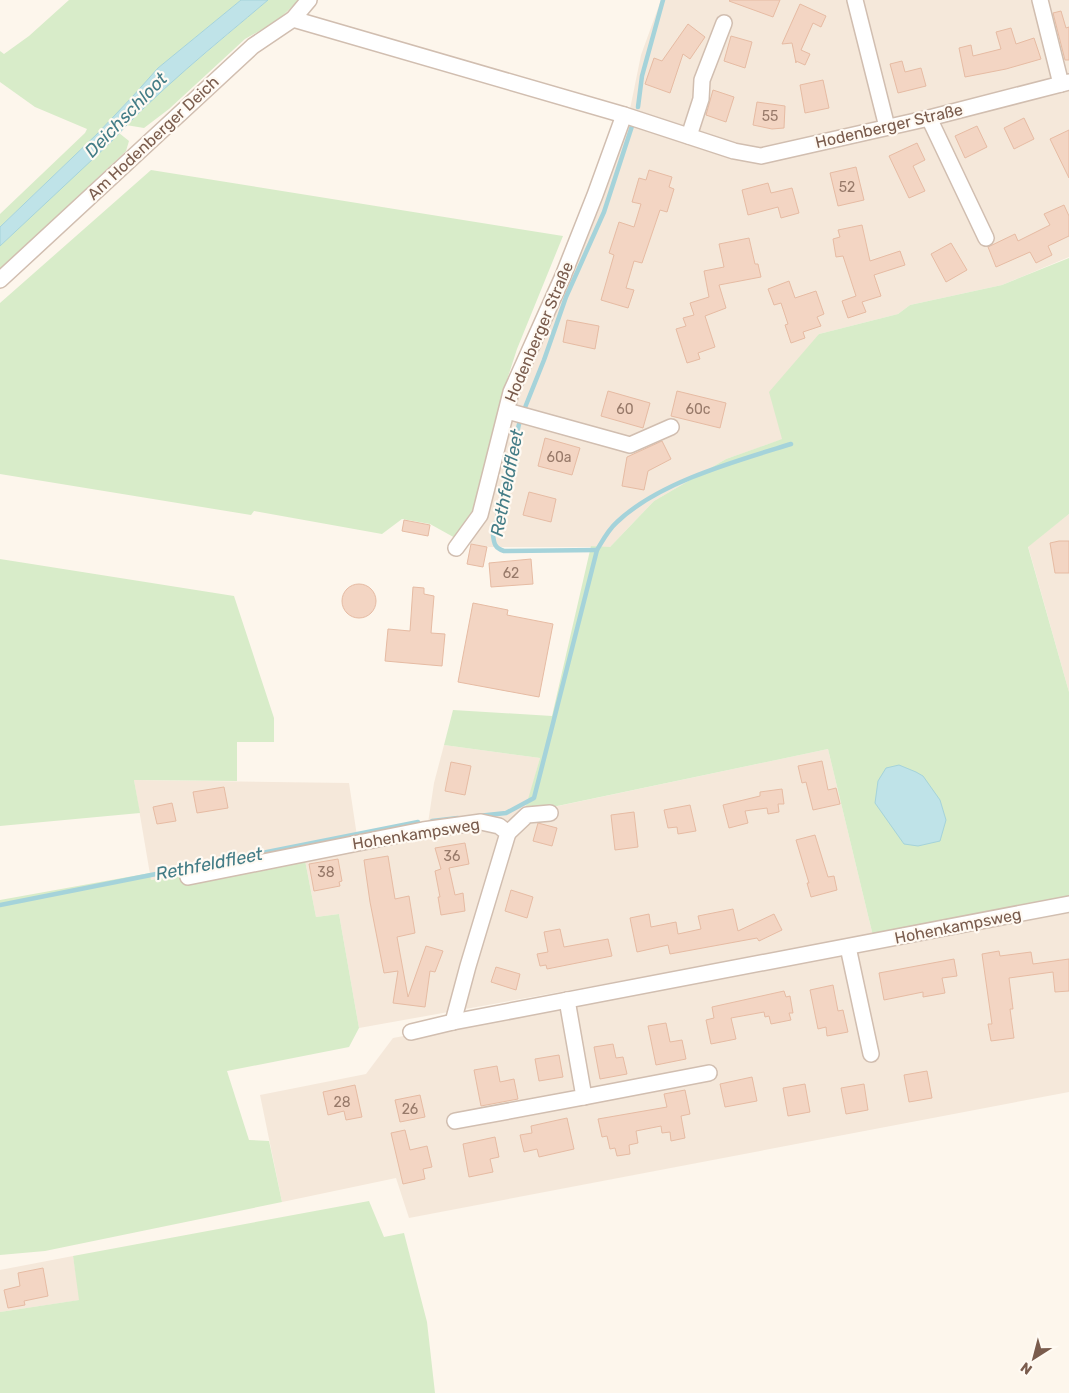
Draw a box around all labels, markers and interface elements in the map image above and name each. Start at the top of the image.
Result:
water label: Deichschloot [80,67,173,162]
street label: Am Hodenberger Deich [83,72,223,204]
street label: Hodenberger Straße [813,100,965,152]
house number: 55 [762,108,778,125]
house number: 52 [839,179,855,196]
street label: Hodenberger Straße [501,259,577,405]
house number: 60 [616,401,634,418]
house number: 60c [685,401,711,418]
water label: Rethfeldfleet [486,426,528,539]
house number: 60a [546,449,572,466]
house number: 62 [503,565,519,582]
street label: Hohenkampsweg [351,815,481,853]
water label: Rethfeldfleet [153,843,266,885]
house number: 36 [444,848,460,865]
house number: 38 [317,864,335,881]
street label: Hohenkampsweg [893,904,1023,948]
house number: 28 [333,1094,351,1111]
house number: 26 [402,1101,418,1118]
north arrow [1009,1333,1059,1383]
text: N [1018,1358,1036,1378]

